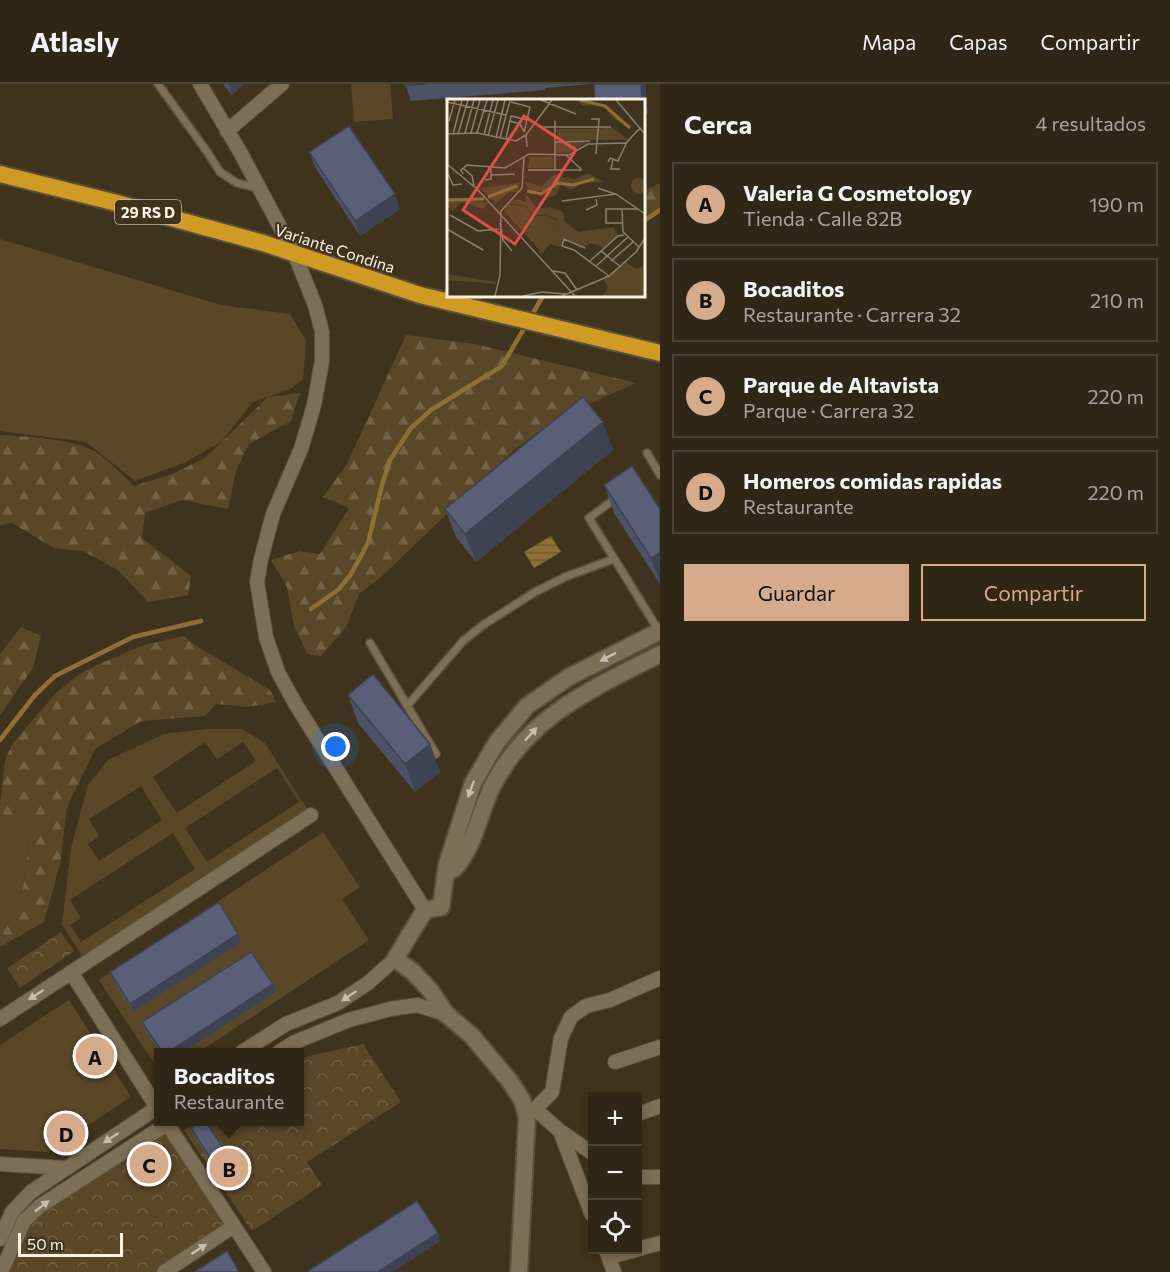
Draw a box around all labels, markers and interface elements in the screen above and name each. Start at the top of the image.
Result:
text: Atlasly [30,24,119,58]
text: Mapa [862,29,916,54]
text: Capas [949,29,1008,54]
text: Compartir [1041,29,1140,54]
inset map [447,99,645,297]
text: Cerca [684,108,752,139]
text: 4 resultados [1036,111,1146,135]
text: Valeria G Cosmetology [743,179,972,206]
text: A [698,192,713,216]
text: 190 m [1089,192,1144,216]
road number: 29 RS D [115,200,181,224]
text: Tienda · Calle 82B [743,206,902,230]
street label: Variante Condina [273,220,397,276]
text: Bocaditos [743,275,844,302]
text: B [699,288,712,312]
text: 210 m [1090,288,1144,312]
text: Restaurante · Carrera 32 [743,302,961,326]
text: Parque de Altavista [743,371,939,398]
text: C [699,384,712,408]
text: 220 m [1088,384,1144,408]
text: Parque · Carrera 32 [743,398,914,422]
text: Homeros comidas rapidas [743,467,1002,494]
text: D [698,480,713,504]
text: 220 m [1088,480,1144,504]
text: Restaurante [743,494,854,518]
button: Guardar [684,564,909,621]
button: Compartir [921,564,1146,621]
one-way arrow [599,652,617,662]
one-way arrow [524,727,537,742]
your location [321,732,350,761]
one-way arrow [466,780,476,798]
one-way arrow [28,989,44,1001]
one-way arrow [342,990,358,1002]
pin: A [76,1034,115,1078]
popup [154,1048,304,1126]
text: Bocaditos [174,1062,275,1089]
text: Restaurante [174,1089,284,1113]
map controls [588,1092,642,1254]
button: + [588,1092,642,1146]
pin: D [46,1110,86,1156]
one-way arrow [103,1132,120,1143]
pin: C [130,1142,168,1186]
pin: B [210,1146,248,1190]
button: − [588,1146,642,1200]
one-way arrow [34,1199,50,1212]
button: locate [588,1200,642,1254]
scale bar [18,1230,123,1258]
text: 50 m [27,1234,64,1253]
one-way arrow [191,1244,207,1255]

